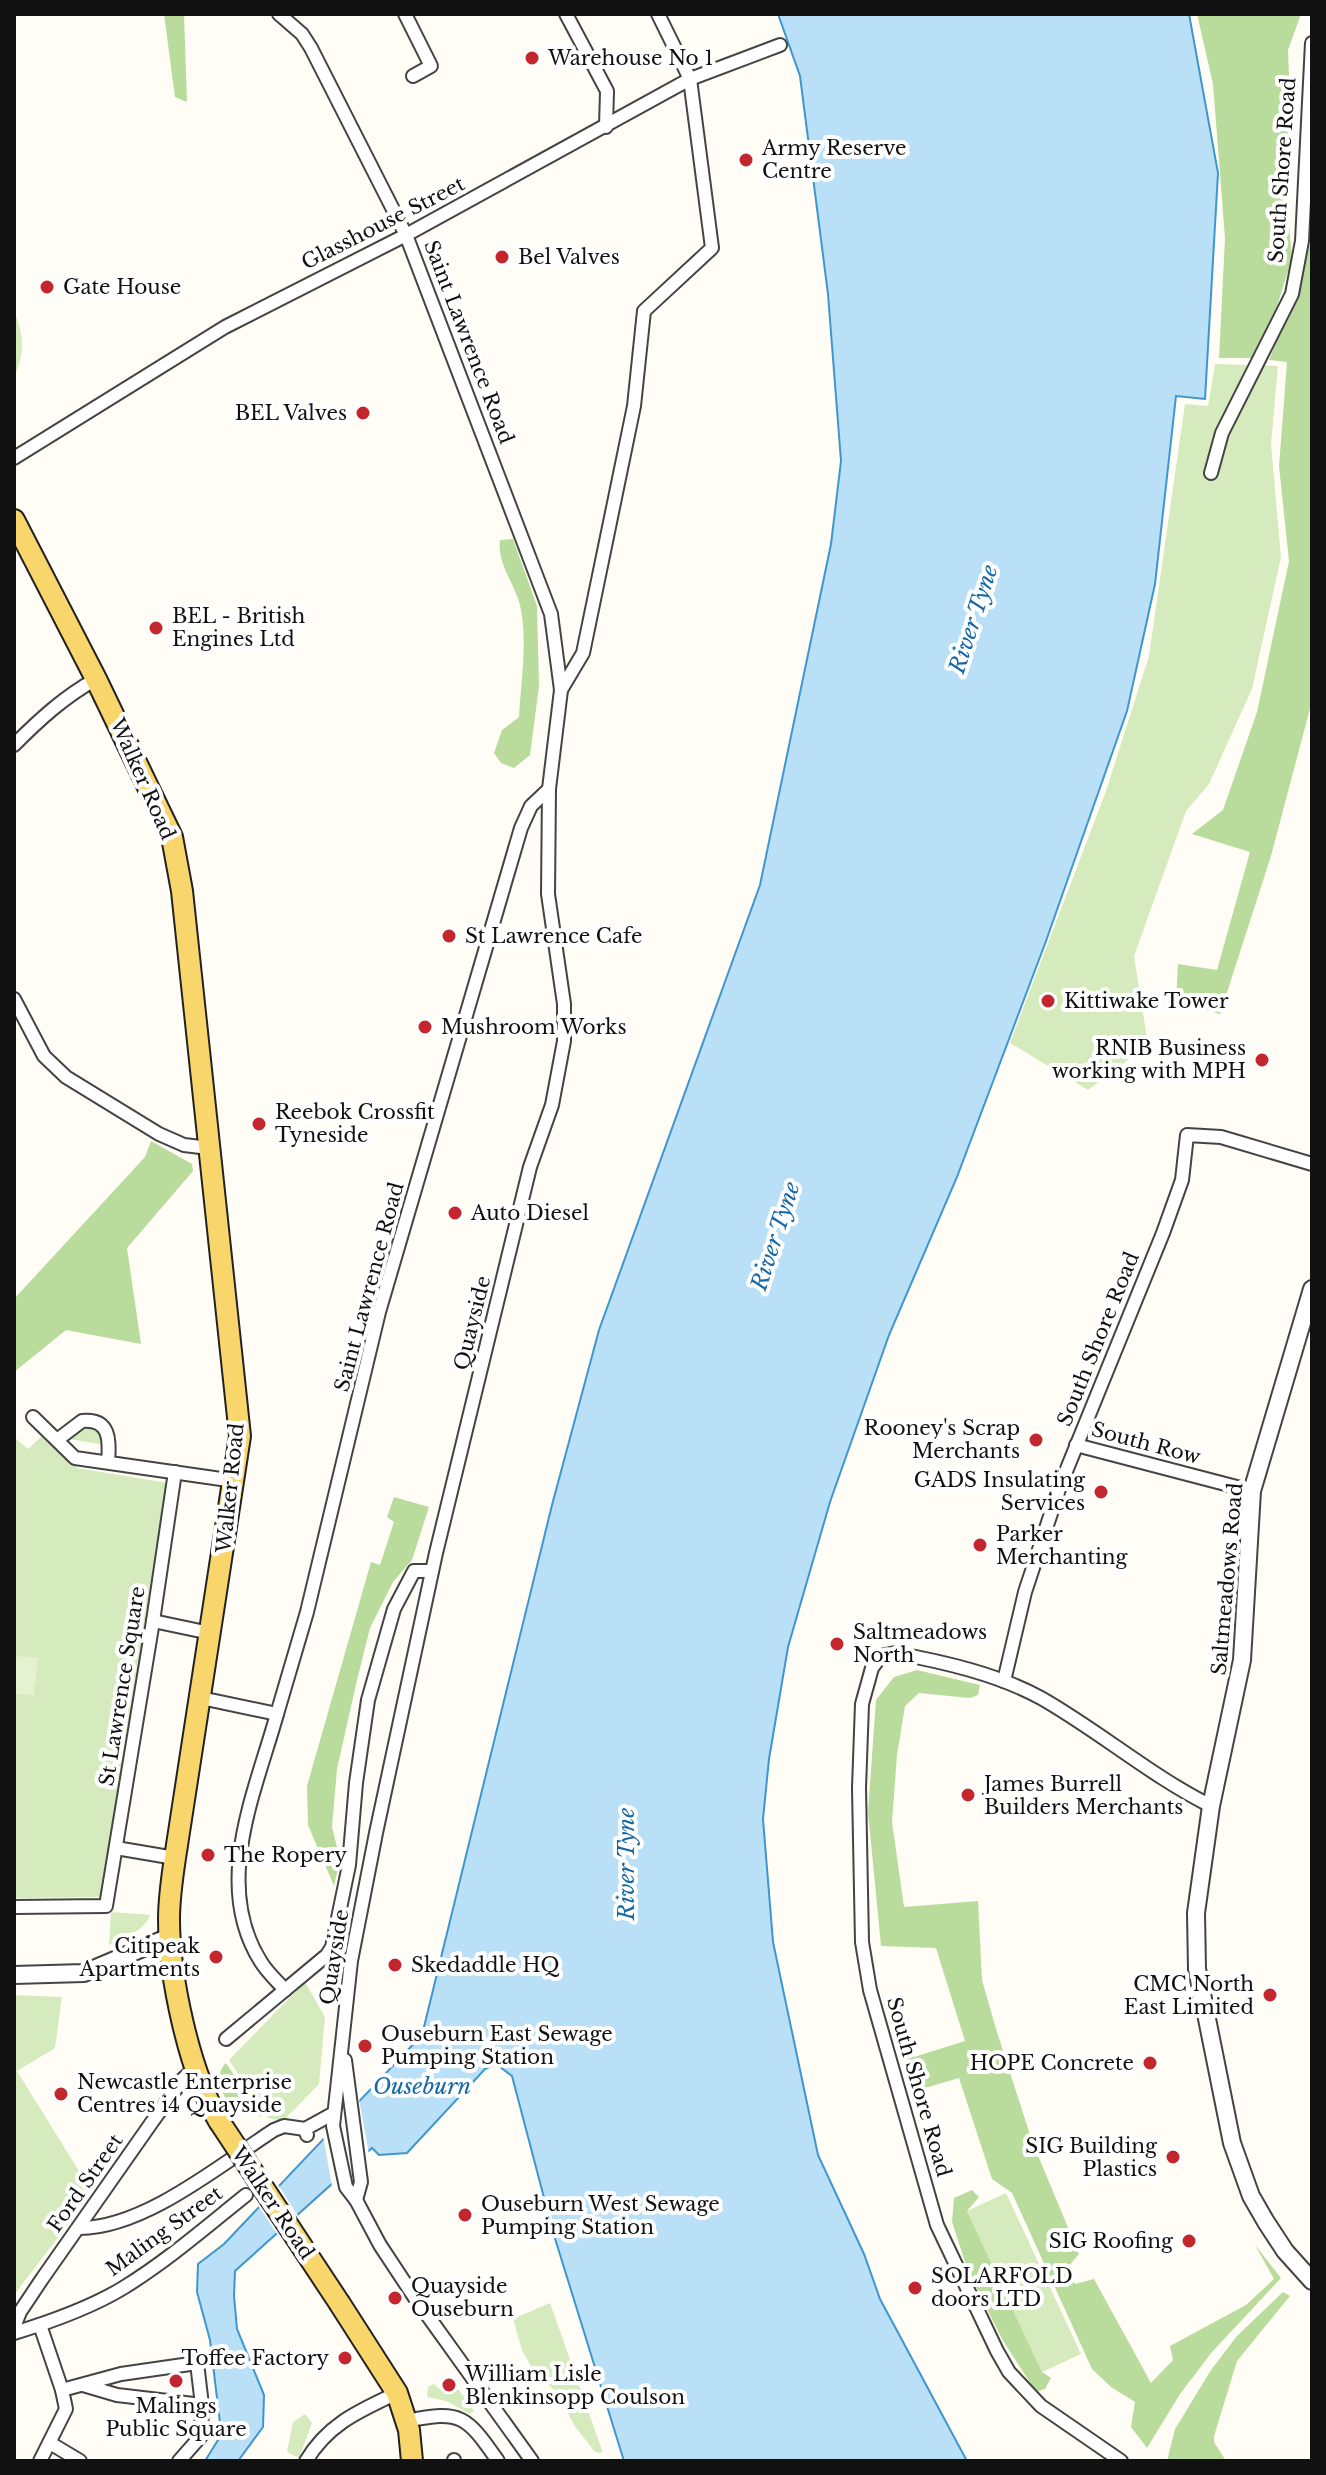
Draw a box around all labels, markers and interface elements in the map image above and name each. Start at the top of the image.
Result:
place label: Warehouse No 1 [547,46,713,70]
marker: Warehouse No 1 [523,49,541,67]
street label: South Shore Road [1264,76,1300,264]
place label: Army Reserve Centre [761,136,906,183]
marker: Army Reserve Centre [737,151,755,169]
street label: Glasshouse Street [297,171,469,275]
street label: Saint Lawrence Road [419,237,519,447]
place label: Bel Valves [518,245,620,269]
marker: Bel Valves [493,248,511,266]
place label: Gate House [63,275,181,299]
marker: Gate House [38,278,56,296]
place label: BEL Valves [235,401,347,425]
marker: BEL Valves [354,404,372,422]
water label: River Tyne [943,562,1004,678]
place label: BEL - British Engines Ltd [172,604,306,651]
marker: BEL - British Engines Ltd [147,619,165,637]
street label: Walker Road [105,714,180,843]
place label: St Lawrence Cafe [465,924,642,948]
marker: St Lawrence Cafe [440,927,458,945]
place label: Kittiwake Tower [1064,989,1229,1013]
marker: Kittiwake Tower [1039,992,1057,1010]
place label: Mushroom Works [441,1015,626,1039]
marker: Mushroom Works [416,1018,434,1036]
place label: RNIB Business working with MPH [1052,1036,1246,1083]
marker: RNIB Business working with MPH [1253,1051,1271,1069]
place label: Reebok Crossfit Tyneside [275,1100,435,1147]
marker: Reebok Crossfit Tyneside [250,1115,268,1133]
water label: River Tyne [745,1179,806,1295]
street label: Saint Lawrence Road [329,1180,409,1394]
place label: Auto Diesel [470,1201,589,1225]
marker: Auto Diesel [446,1204,464,1222]
street label: South Shore Road [1052,1248,1144,1430]
street label: Quayside [449,1273,495,1373]
place label: Rooney's Scrap Merchants [864,1416,1020,1463]
street label: South Row [1089,1417,1203,1469]
street label: Walker Road [211,1422,249,1555]
marker: Rooney's Scrap Merchants [1027,1431,1045,1449]
place label: GADS Insulating Services [914,1468,1086,1515]
street label: Saltmeadows Road [1207,1482,1247,1676]
marker: GADS Insulating Services [1092,1483,1110,1501]
place label: Parker Merchanting [996,1522,1129,1569]
marker: Parker Merchanting [971,1536,989,1554]
street label: St Lawrence Square [94,1584,150,1788]
place label: Saltmeadows North [853,1620,987,1667]
marker: Saltmeadows North [828,1635,846,1653]
place label: James Burrell Builders Merchants [981,1772,1183,1819]
marker: James Burrell Builders Merchants [959,1786,977,1804]
water label: River Tyne [613,1808,640,1921]
place label: The Ropery [224,1843,347,1867]
marker: The Ropery [199,1846,217,1864]
street label: Quayside [315,1908,353,2006]
place label: Citipeak Apartments [78,1934,201,1981]
marker: Citipeak Apartments [207,1948,225,1966]
place label: Skedaddle HQ [411,1953,559,1977]
marker: Skedaddle HQ [386,1956,404,1974]
place label: CMC North East Limited [1124,1972,1254,2019]
marker: CMC North East Limited [1261,1986,1279,2004]
street label: South Shore Road [882,1994,956,2180]
place label: Ouseburn East Sewage Pumping Station [381,2022,613,2069]
marker: Ouseburn East Sewage Pumping Station [356,2037,374,2055]
place label: HOPE Concrete [970,2051,1134,2075]
marker: HOPE Concrete [1141,2054,1159,2072]
place label: Newcastle Enterprise Centres i4 Quayside [77,2070,292,2117]
water label: Ouseburn [373,2073,471,2100]
marker: Newcastle Enterprise Centres i4 Quayside [52,2085,70,2103]
street label: Ford Street [42,2129,128,2237]
place label: SIG Building Plastics [1025,2134,1158,2181]
street label: Walker Road [226,2141,319,2264]
marker: SIG Building Plastics [1164,2148,1182,2166]
street label: Maling Street [101,2181,227,2281]
place label: Ouseburn West Sewage Pumping Station [481,2192,720,2239]
marker: Ouseburn West Sewage Pumping Station [456,2206,474,2224]
place label: SIG Roofing [1049,2229,1174,2253]
marker: SIG Roofing [1180,2232,1198,2250]
place label: SOLARFOLD doors LTD [931,2264,1073,2311]
place label: Quayside Ouseburn [411,2274,514,2321]
marker: SOLARFOLD doors LTD [906,2279,924,2297]
marker: Quayside Ouseburn [386,2289,404,2307]
place label: Toffee Factory [182,2346,329,2370]
marker: Toffee Factory [336,2349,354,2367]
place label: William Lisle Blenkinsopp Coulson [464,2362,685,2409]
marker: Malings Public Square [167,2372,185,2390]
marker: William Lisle Blenkinsopp Coulson [440,2376,458,2394]
place label: Malings Public Square [105,2394,247,2441]

